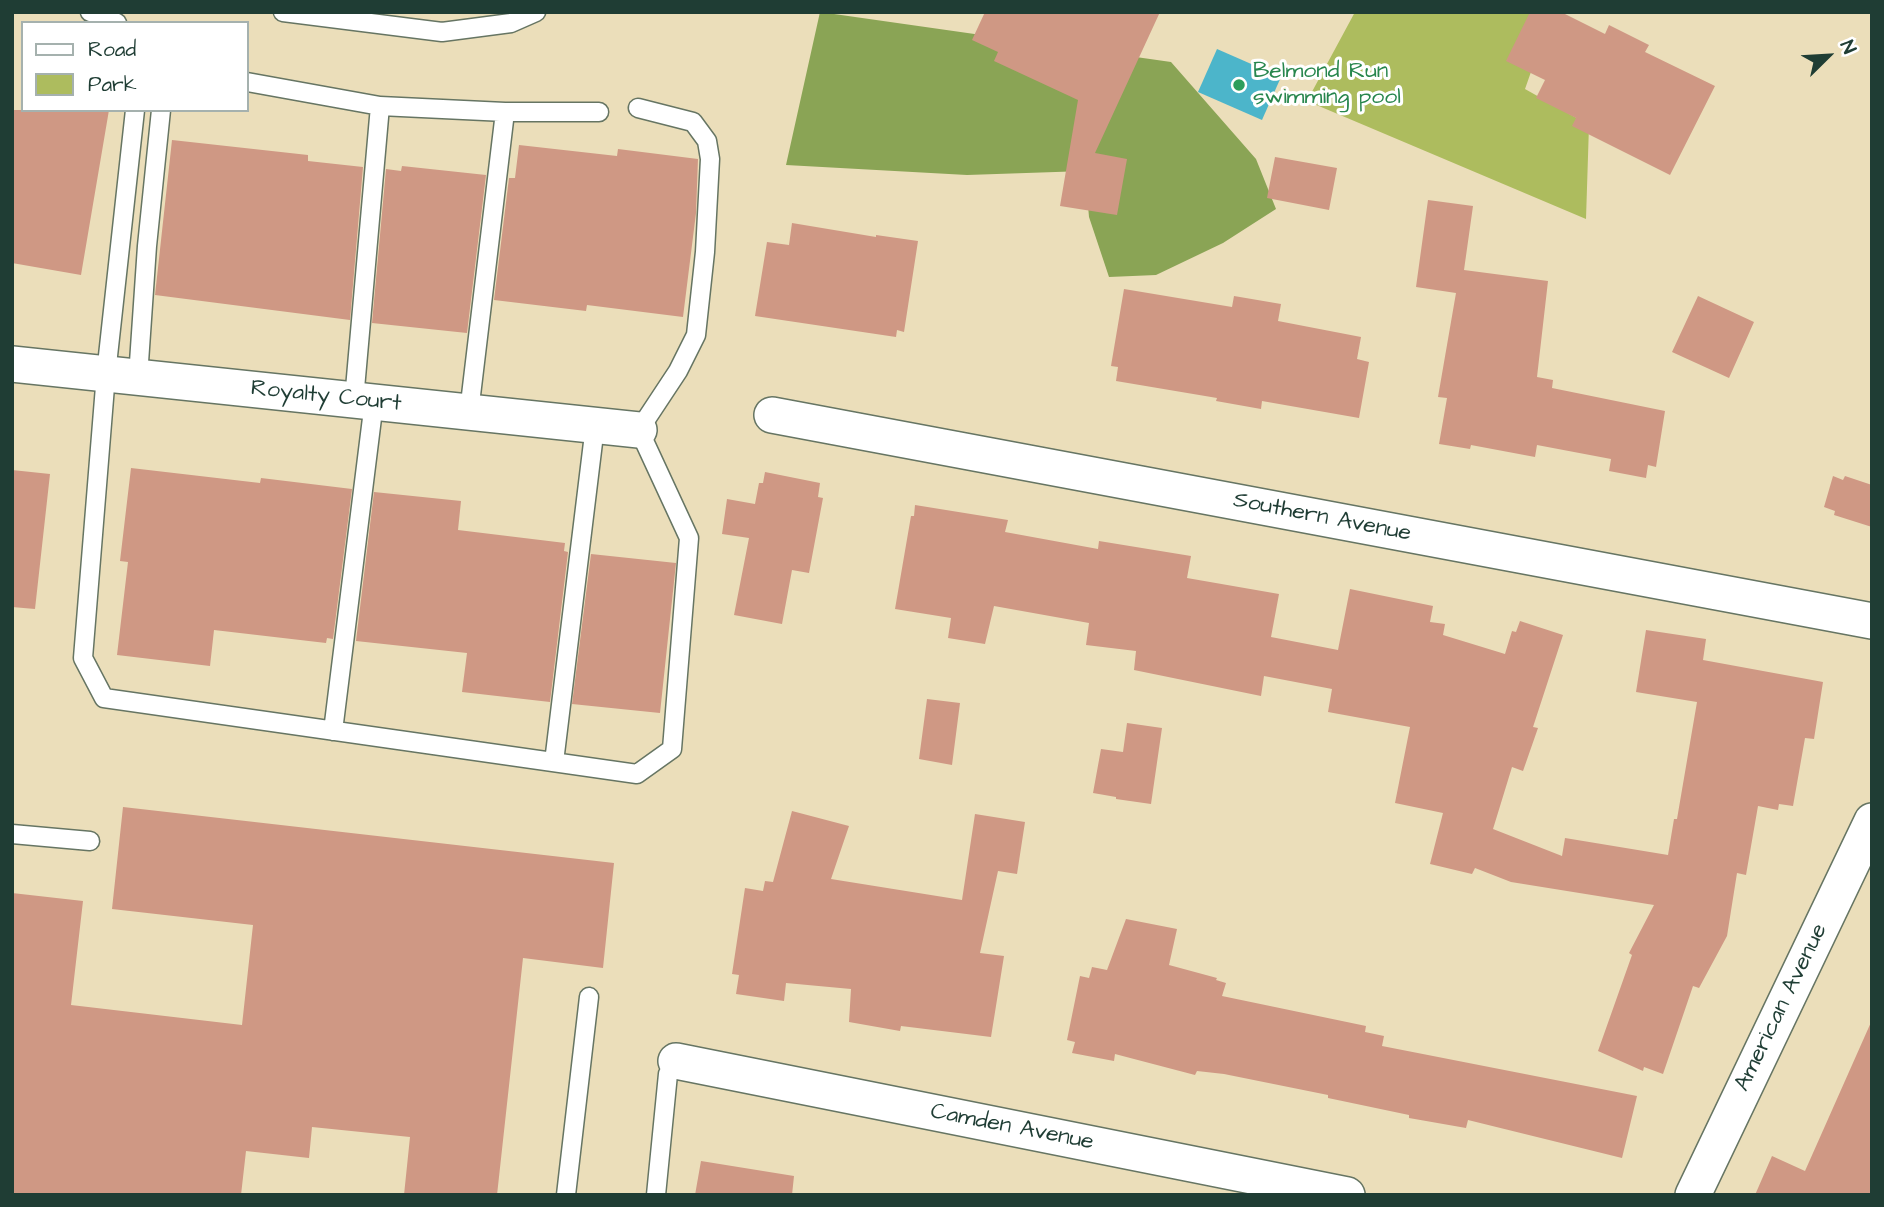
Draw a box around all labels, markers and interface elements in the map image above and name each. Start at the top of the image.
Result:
legend [21,21,248,112]
north arrow [1793,21,1863,91]
text: Road [88,35,136,64]
text: N [1833,36,1862,58]
place label: Belmond Run swimming pool [1253,58,1401,112]
text: Park [88,70,137,99]
marker: Belmond Run swimming pool [1231,77,1247,93]
street label: Royalty Court [249,375,403,419]
street label: Southern Avenue [1231,487,1413,549]
street label: American Avenue [1729,920,1835,1096]
street label: Camden Avenue [928,1099,1096,1157]

